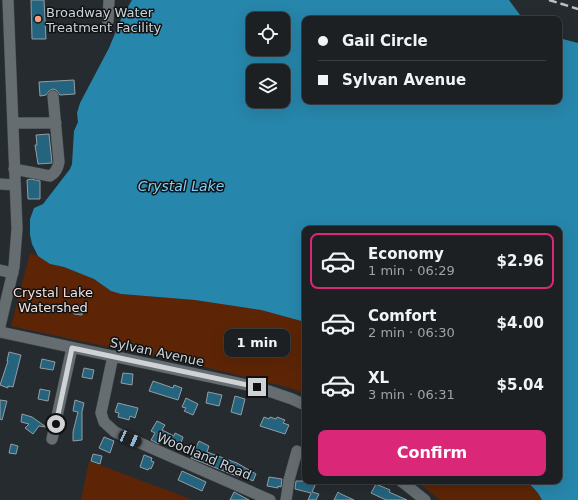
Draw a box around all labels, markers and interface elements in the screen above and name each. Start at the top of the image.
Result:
place label: Broadway Water Treatment Facility [45,5,162,35]
map controls [246,12,290,108]
button: locate [246,12,290,56]
marker: Broadway Water Treatment Facility [33,14,43,24]
text: Gail Circle [342,32,428,50]
button: layers [246,64,290,108]
text: Sylvan Avenue [342,71,466,89]
water label: Crystal Lake [138,178,224,194]
icon: car [320,243,356,279]
text: Economy [368,245,444,263]
text: $2.96 [497,252,544,270]
text: 1 min · 06:29 [368,263,455,278]
park label: Crystal Lake Watershed [13,285,93,315]
icon: car [320,305,356,341]
text: Comfort [368,307,436,325]
text: $4.00 [497,314,544,332]
text: 2 min · 06:30 [368,325,455,340]
callout: 1 min [224,329,290,357]
street label: Sylvan Avenue [109,335,205,369]
text: 1 min [237,335,277,350]
icon: car [320,367,356,403]
text: XL [368,369,389,387]
text: $5.04 [497,376,544,394]
route end [248,378,266,396]
text: 3 min · 06:31 [368,387,455,402]
route start [47,415,65,433]
car [117,429,143,449]
street label: Woodland Road [155,429,253,483]
button: Confirm [318,430,546,476]

